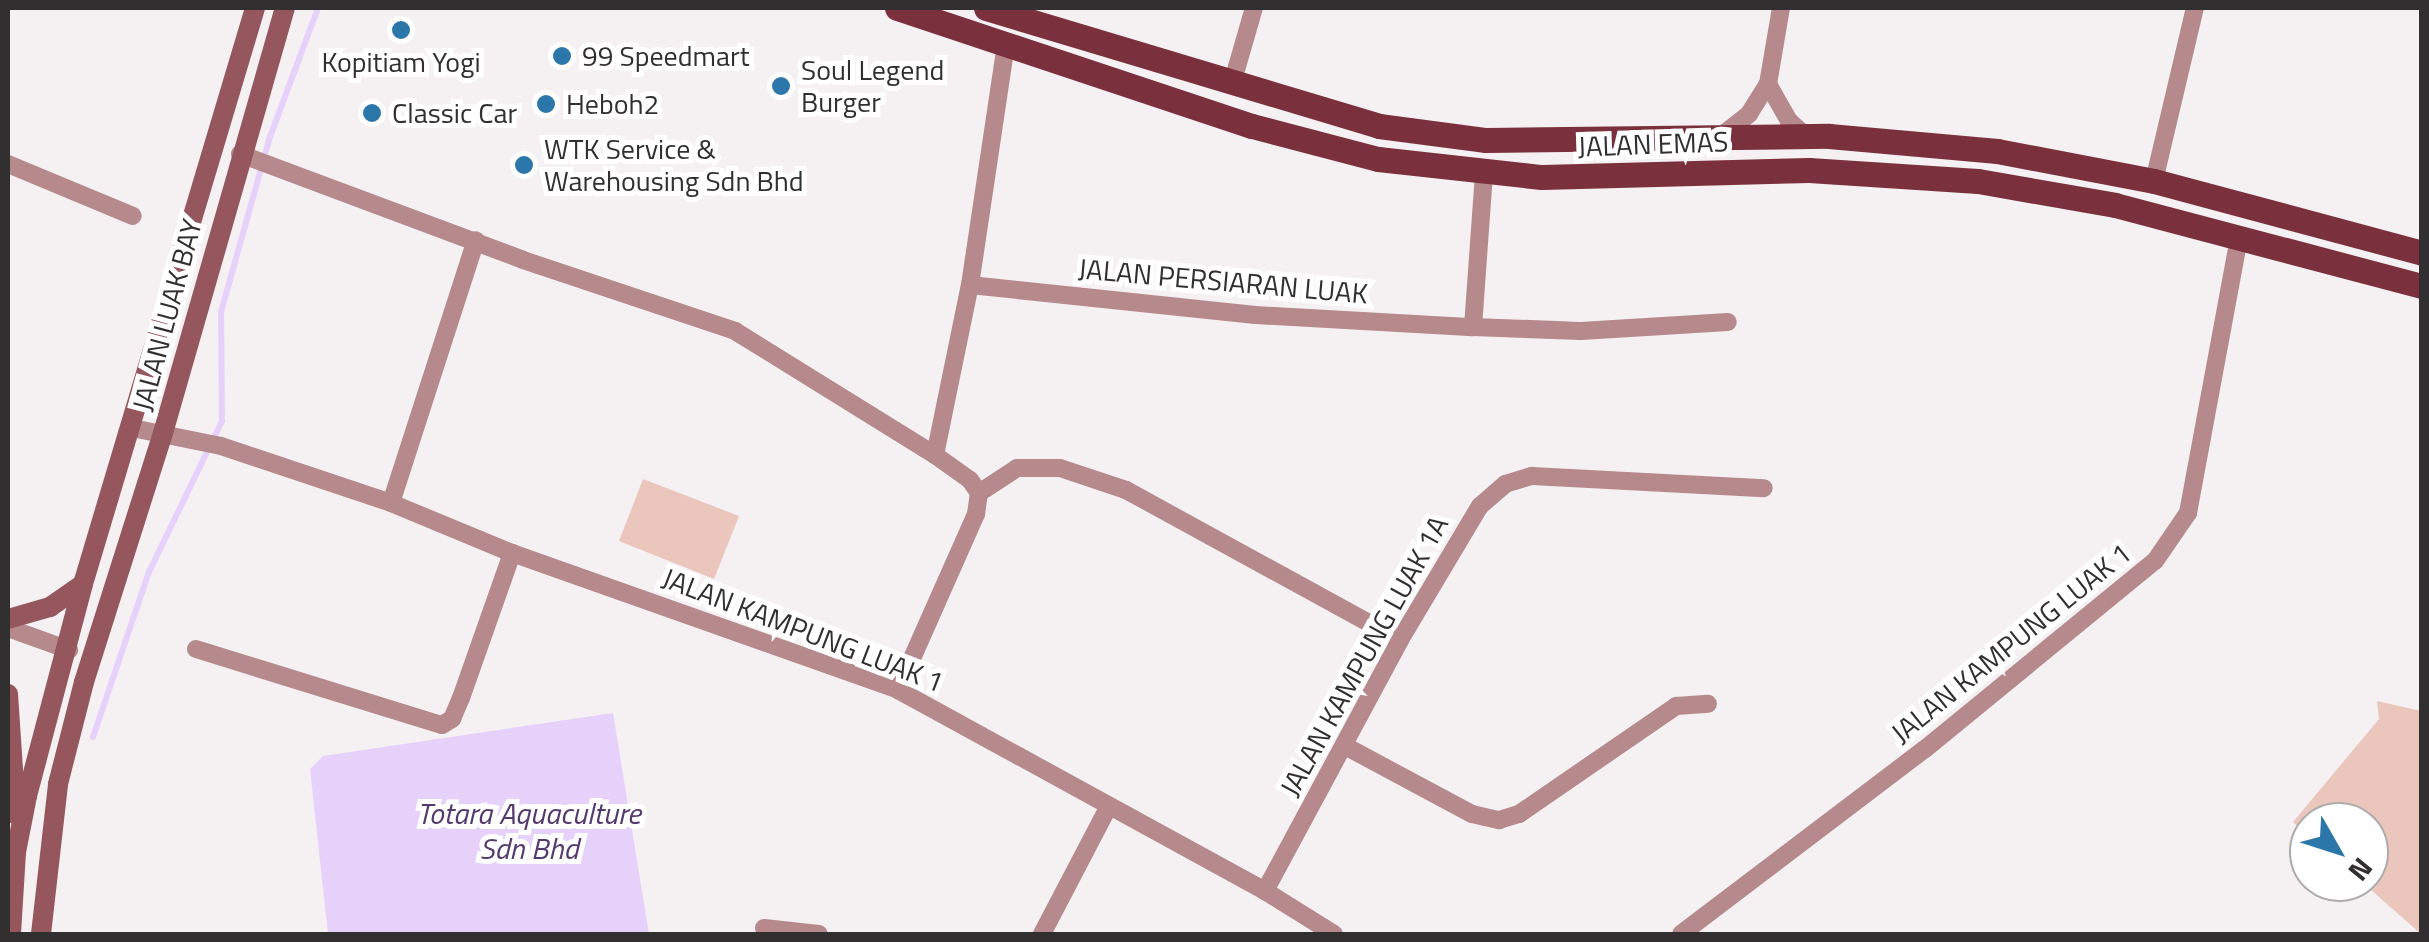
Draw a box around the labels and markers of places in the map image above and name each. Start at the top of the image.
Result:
marker: Kopitiam Yogi [390,19,412,41]
place label: 99 Speedmart [582,39,749,73]
place label: Kopitiam Yogi [321,45,481,79]
marker: 99 Speedmart [551,45,573,67]
place label: Soul Legend Burger [801,53,944,119]
marker: Soul Legend Burger [770,75,792,97]
place label: Heboh2 [566,87,659,121]
marker: Heboh2 [535,93,557,115]
place label: Classic Car [392,96,517,130]
marker: Classic Car [361,102,383,124]
place label: WTK Service & Warehousing Sdn Bhd [544,132,804,198]
marker: WTK Service & Warehousing Sdn Bhd [513,154,535,176]

